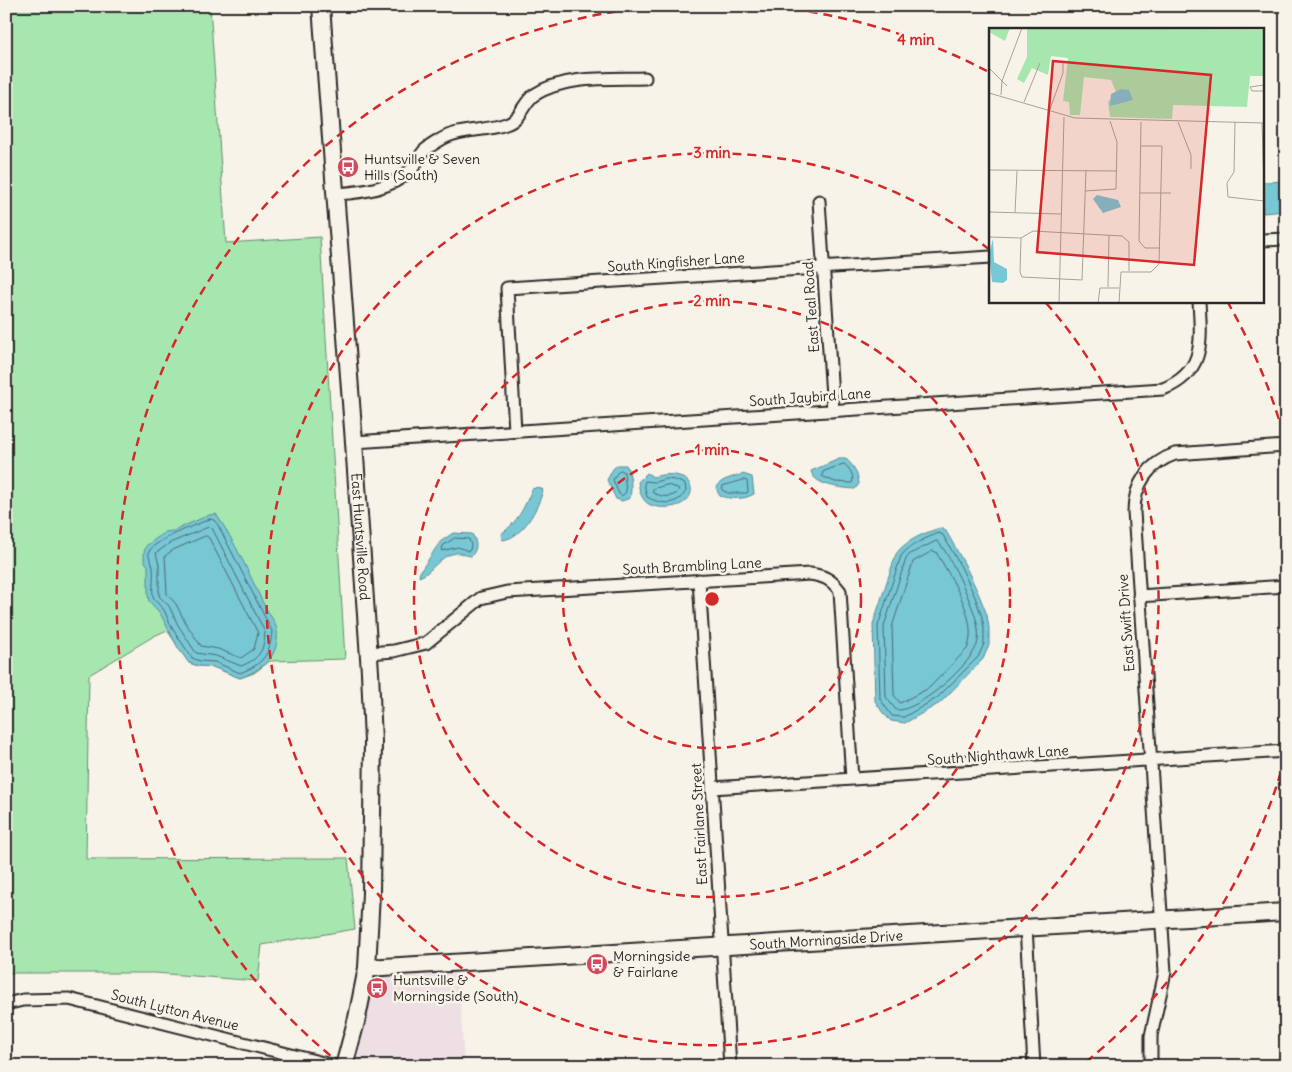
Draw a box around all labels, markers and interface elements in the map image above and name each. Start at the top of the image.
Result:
inset map [989,28,1264,302]
text: 4 min [897,30,935,49]
text: 3 min [693,143,731,162]
place label: Huntsville & Seven Hills (South) [364,150,480,184]
bus stop icon: Huntsville & Seven Hills (South) [336,155,360,179]
street label: South Kingfisher Lane [607,248,745,276]
street label: East Teal Road [799,261,823,353]
text: 2 min [694,291,731,310]
street label: South Jaybird Lane [748,384,872,410]
text: 1 min [695,440,730,459]
street label: East Huntsville Road [347,472,374,601]
street label: South Brambling Lane [622,553,762,579]
street label: East Swift Drive [1114,574,1138,672]
centre of rings [703,590,721,608]
street label: South Nighthawk Lane [927,741,1069,769]
street label: East Fairlane Street [687,762,711,885]
street label: South Morningside Drive [749,926,903,954]
place label: Morningside & Fairlane [613,947,690,981]
bus stop icon: Morningside & Fairlane [585,952,609,976]
place label: Huntsville & Morningside (South) [393,971,518,1005]
bus stop icon: Huntsville & Morningside (South) [365,976,389,1000]
street label: South Lytton Avenue [109,985,241,1035]

